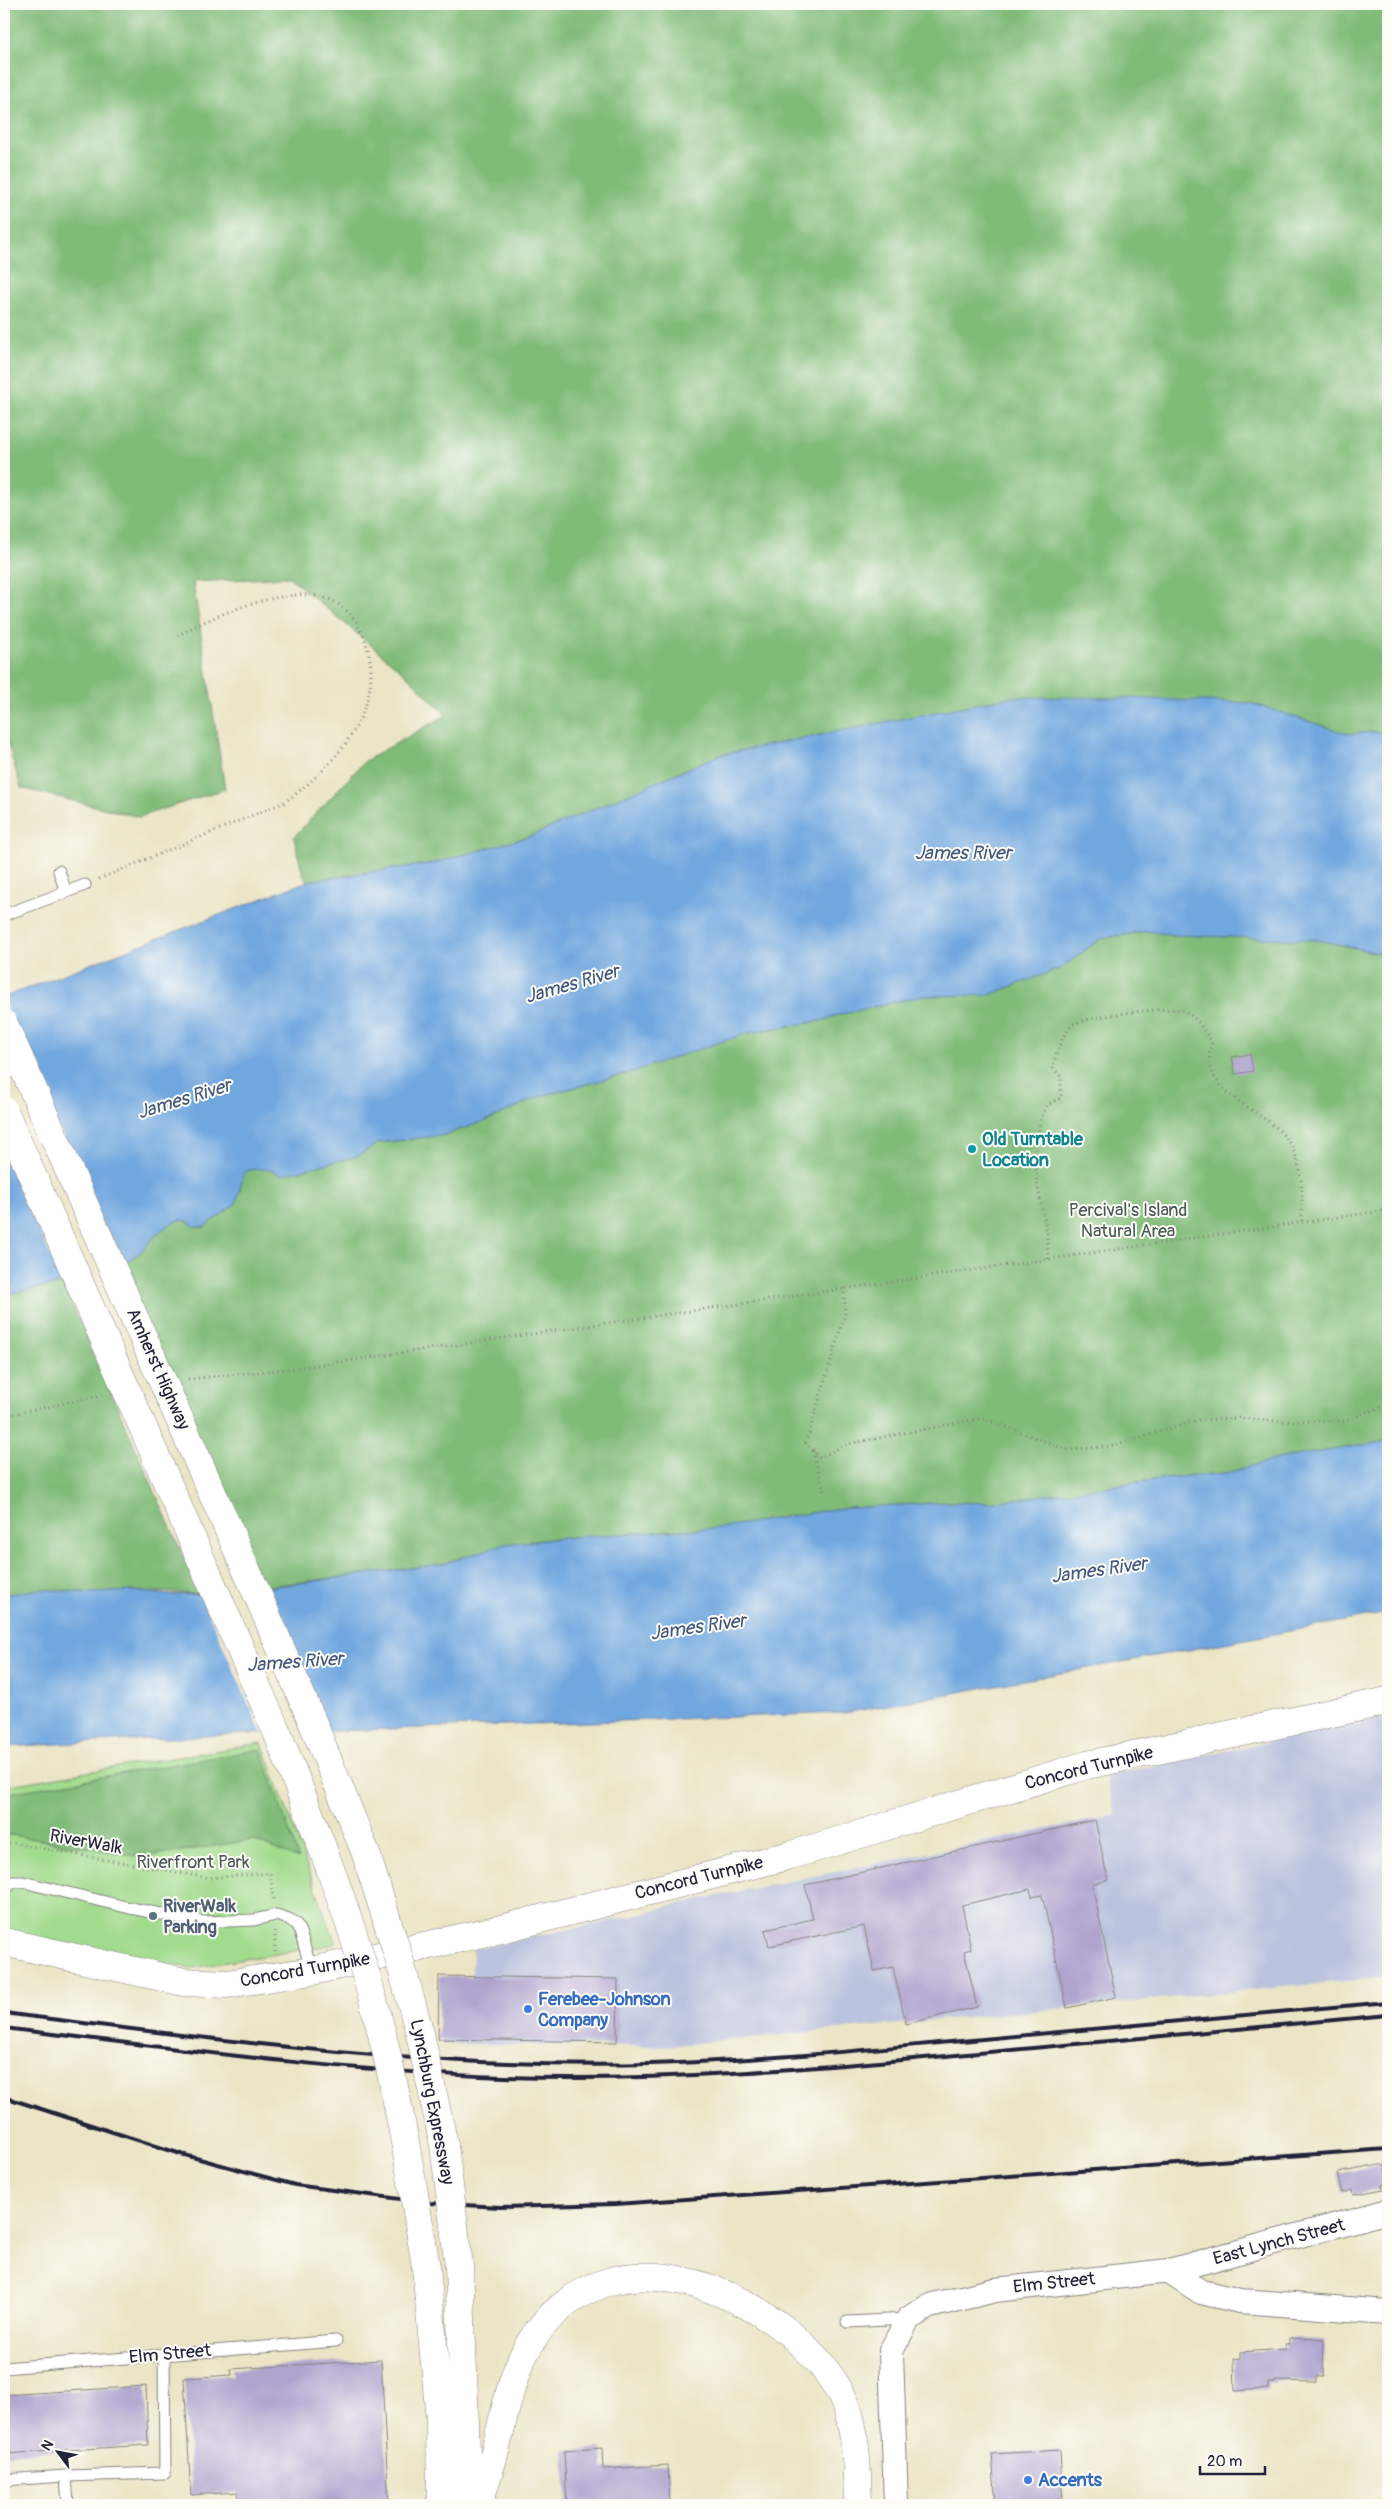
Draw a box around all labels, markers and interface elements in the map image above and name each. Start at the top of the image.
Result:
water label: James River [915,841,1013,865]
water label: James River [522,959,624,1009]
water label: James River [134,1073,236,1125]
place label: Old Turntable Location [982,1128,1084,1172]
marker: Old Turntable Location [966,1143,978,1155]
park label: Percival's Island Natural Area [1069,1199,1187,1243]
street label: Amherst Highway [121,1305,195,1434]
water label: James River [1050,1551,1151,1589]
water label: James River [649,1608,750,1646]
water label: James River [246,1647,346,1677]
street label: Concord Turnpike [1022,1741,1156,1795]
street label: RiverWalk [48,1824,124,1860]
park label: Riverfront Park [136,1851,250,1874]
street label: Concord Turnpike [632,1851,766,1905]
place label: RiverWalk Parking [163,1895,237,1939]
marker: RiverWalk Parking [147,1910,159,1922]
street label: Concord Turnpike [238,1947,372,1993]
place label: Ferebee-Johnson Company [538,1988,671,2032]
marker: Ferebee-Johnson Company [522,2003,534,2015]
street label: Lynchburg Expressway [405,2017,459,2187]
street label: East Lynch Street [1211,2213,1348,2271]
street label: Elm Street [1012,2267,1097,2299]
street label: Elm Street [128,2339,213,2369]
north arrow [32,2426,82,2476]
text: N [38,2437,57,2454]
scale bar [1200,2444,1264,2476]
text: 20 m [1207,2452,1242,2471]
place label: Accents [1038,2469,1103,2492]
marker: Accents [1022,2474,1034,2486]

